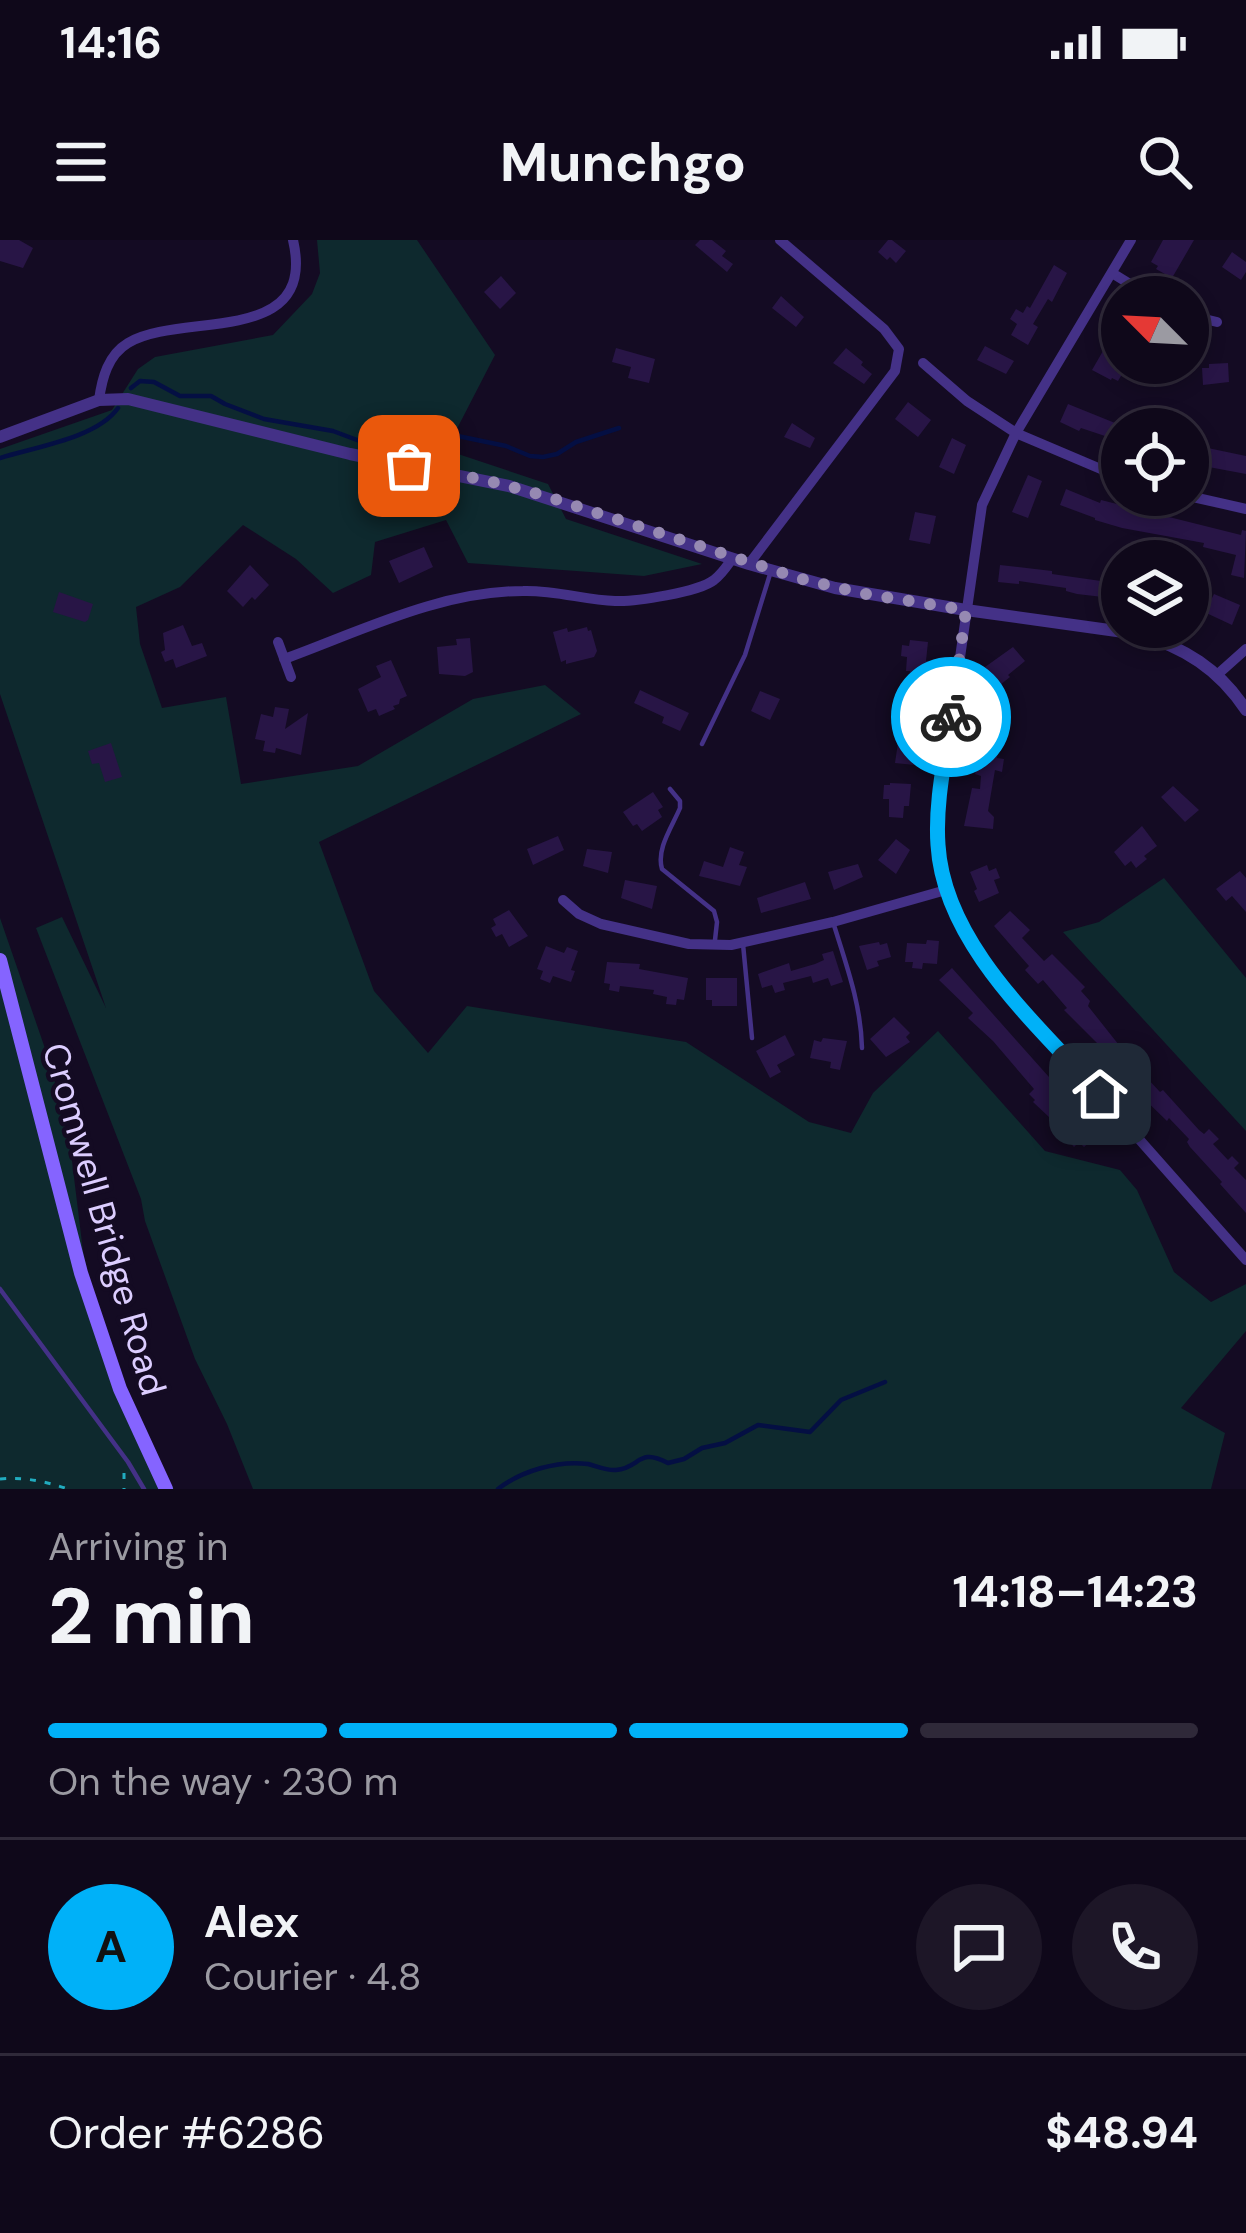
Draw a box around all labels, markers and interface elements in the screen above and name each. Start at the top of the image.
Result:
text: 14:16 [60,13,162,72]
text: Munchgo [500,127,746,198]
icon: menu [48,129,114,195]
icon: search [1132,129,1198,195]
north arrow [1101,276,1209,384]
map controls [1101,276,1209,648]
button: locate [1101,408,1209,516]
pin [358,415,460,517]
icon: bag [376,433,442,499]
button: layers [1101,540,1209,648]
courier [891,657,1011,777]
icon: bike [918,684,984,750]
street label: Cromwell Bridge Road [32,1038,177,1401]
pin [1049,1043,1151,1145]
icon: home [1067,1061,1133,1127]
text: Arriving in [48,1521,228,1572]
text: 14:18–14:23 [953,1562,1198,1621]
text: 2 min [48,1566,255,1667]
text: On the way · 230 m [48,1756,398,1807]
button: chat [916,1884,1042,2010]
button: phone [1072,1884,1198,2010]
text: Alex [204,1892,299,1951]
text: A [95,1917,127,1976]
text: Courier · 4.8 [204,1951,421,2002]
text: Order #6286 [48,2103,325,2162]
text: $48.94 [1045,2103,1198,2162]

